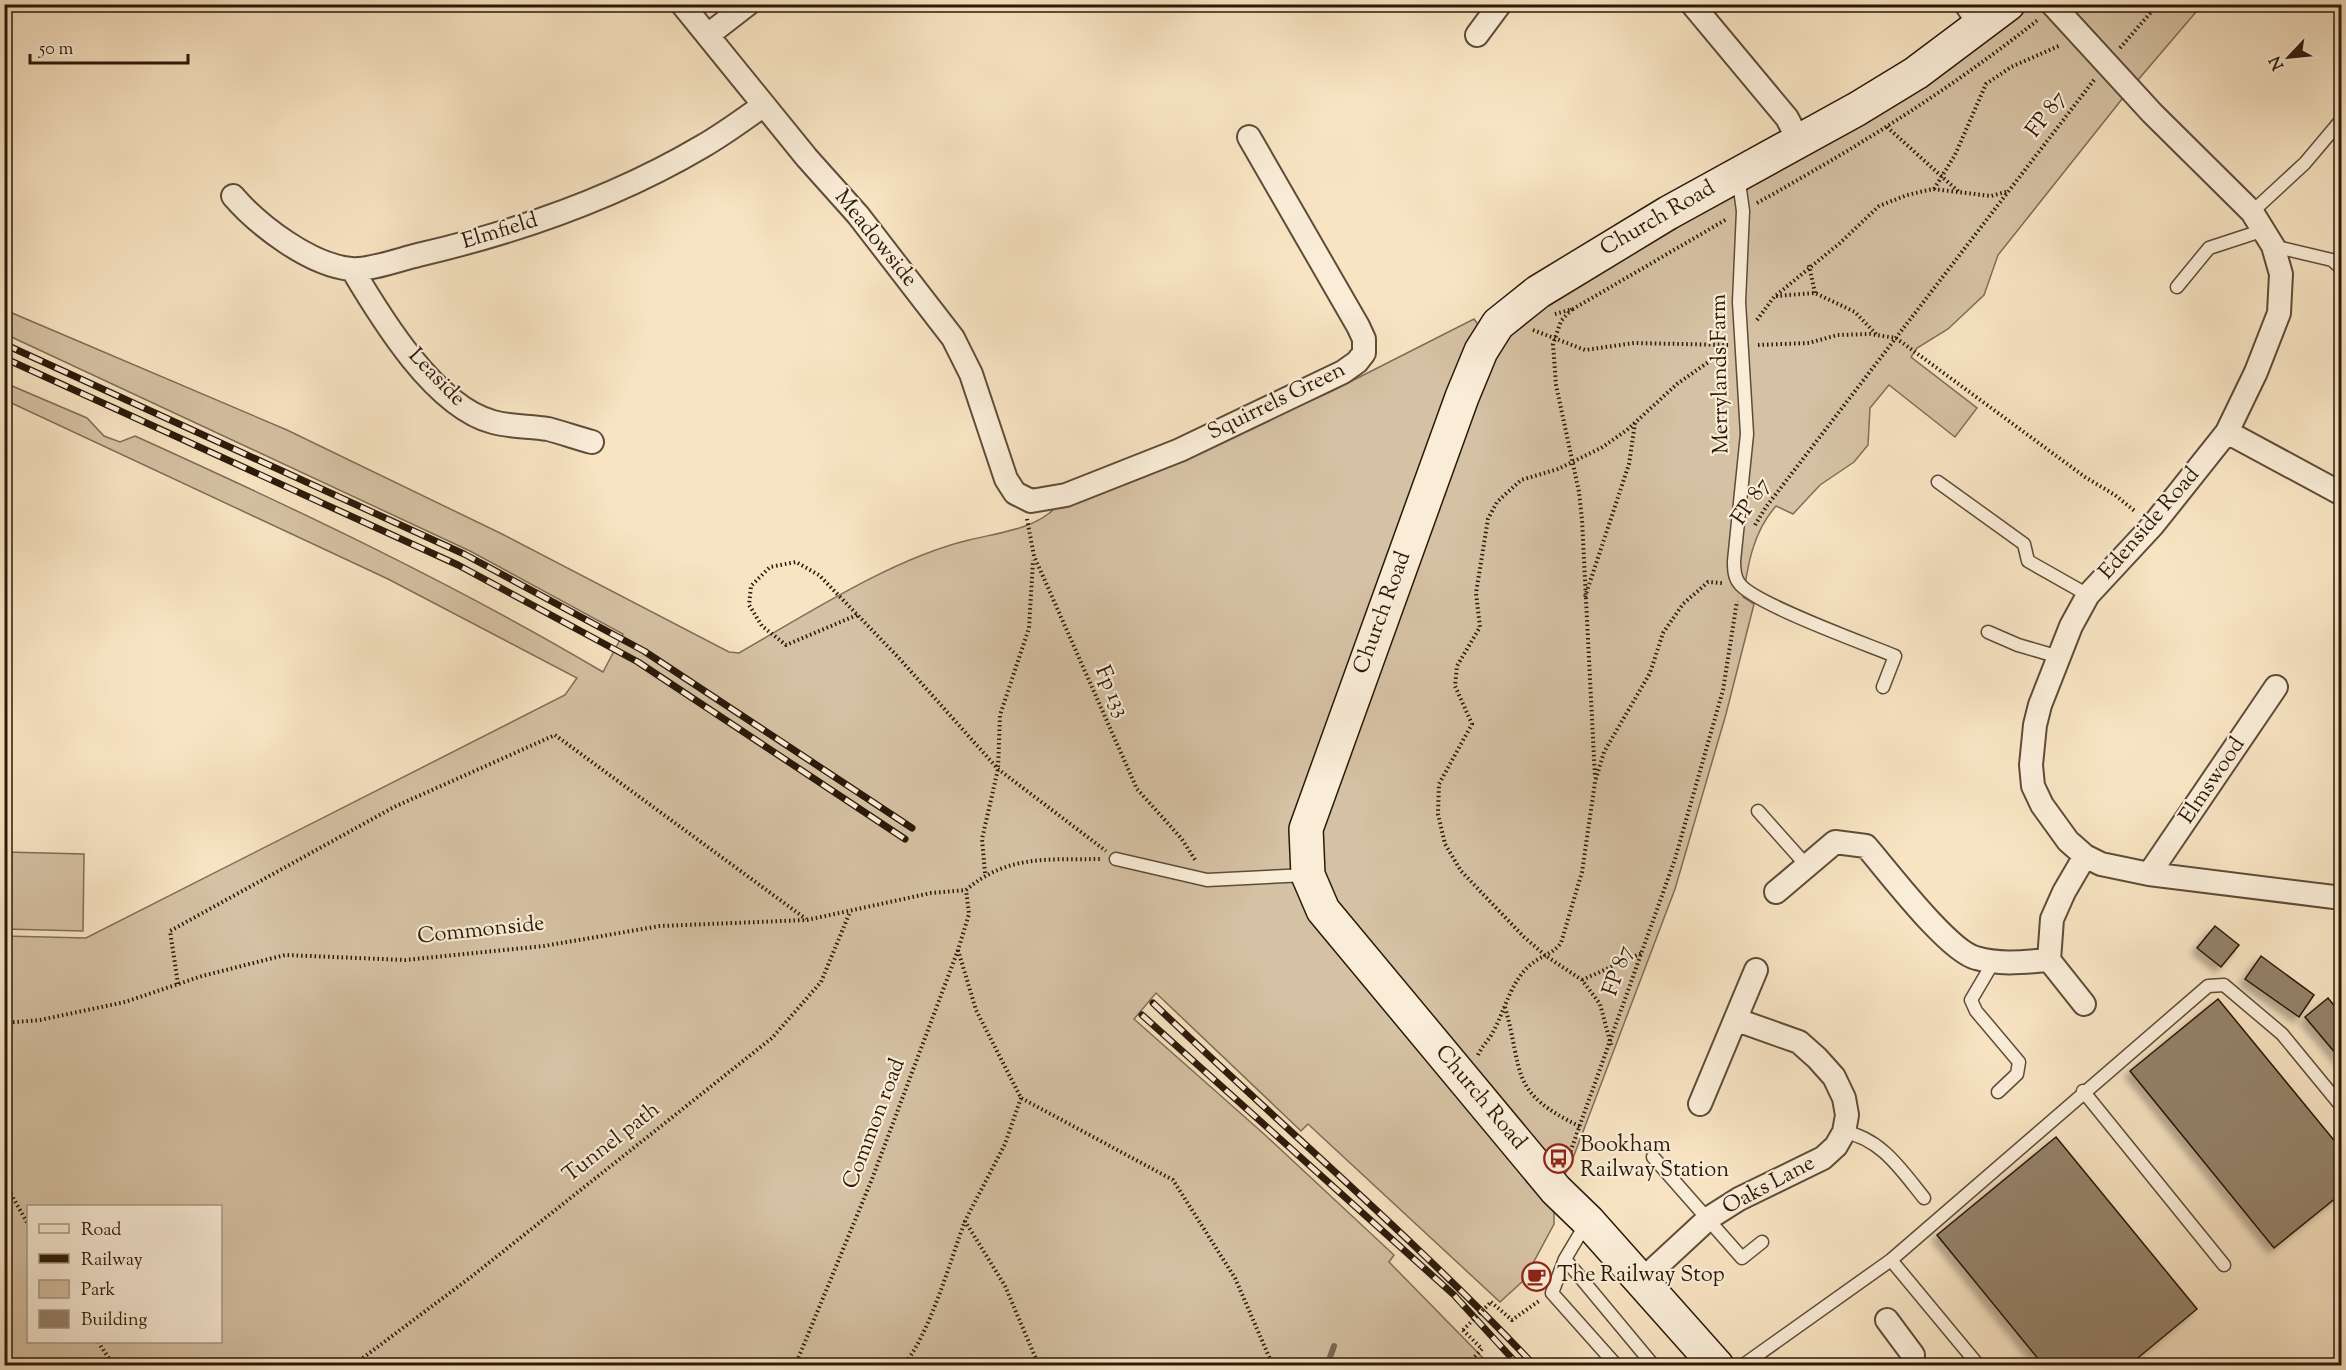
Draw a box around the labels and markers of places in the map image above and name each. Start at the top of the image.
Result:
place label: Bookham Railway Station [1580,1130,1729,1187]
bus stop icon: Bookham Railway Station [1543,1143,1575,1175]
cafe icon: The Railway Stop [1520,1260,1552,1292]
place label: The Railway Stop [1557,1260,1725,1292]

